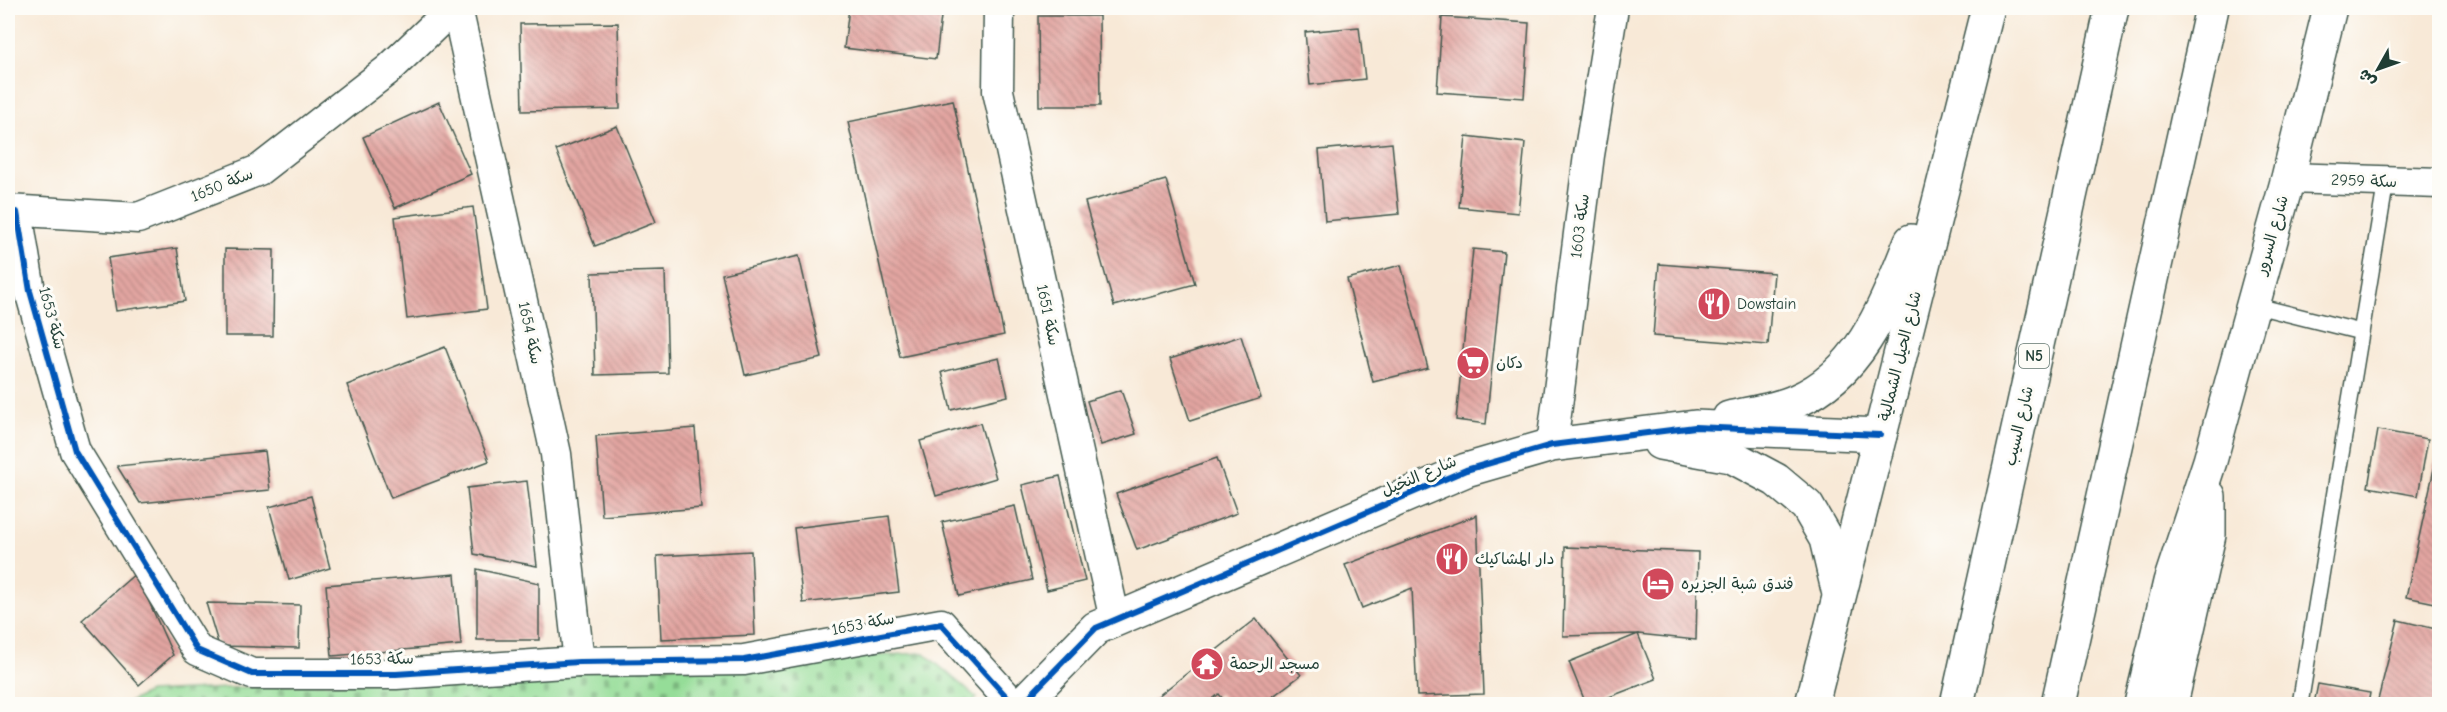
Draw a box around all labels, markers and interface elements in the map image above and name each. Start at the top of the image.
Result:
north arrow [2348,39,2408,99]
text: ش [2355,65,2380,91]
street label: سكة 1650 [188,164,256,206]
street label: سكة 2959 [2331,171,2397,191]
street label: سكة 1603 [1567,193,1593,259]
street label: شارع السرور [2252,193,2294,279]
street label: سكة 1651 [1033,283,1063,347]
street label: سكة 1653 [35,285,69,351]
restaurant icon: Dowstain [1696,286,1732,322]
street label: شارع الحيل الشمالية [1875,289,1927,423]
place label: Dowstain [1737,295,1796,313]
street label: سكة 1654 [515,300,545,366]
road number: N5 [2019,344,2049,368]
supermarket icon: دكان [1455,345,1491,381]
place label: دكان [1496,354,1523,372]
street label: شارع السيب [2001,384,2039,468]
street label: شارع النخيل [1379,452,1460,502]
restaurant icon: دار المشاكيك [1434,541,1470,577]
place label: دار المشاكيك [1475,550,1554,568]
hotel icon: فندق شبة الجزيره [1640,566,1676,602]
place label: فندق شبة الجزيره [1681,575,1794,593]
street label: سكة 1653 [830,609,896,639]
temple icon: مسجد الرحمة [1189,646,1225,682]
street label: سكة 1653 [350,649,414,669]
place label: مسجد الرحمة [1230,655,1320,673]

